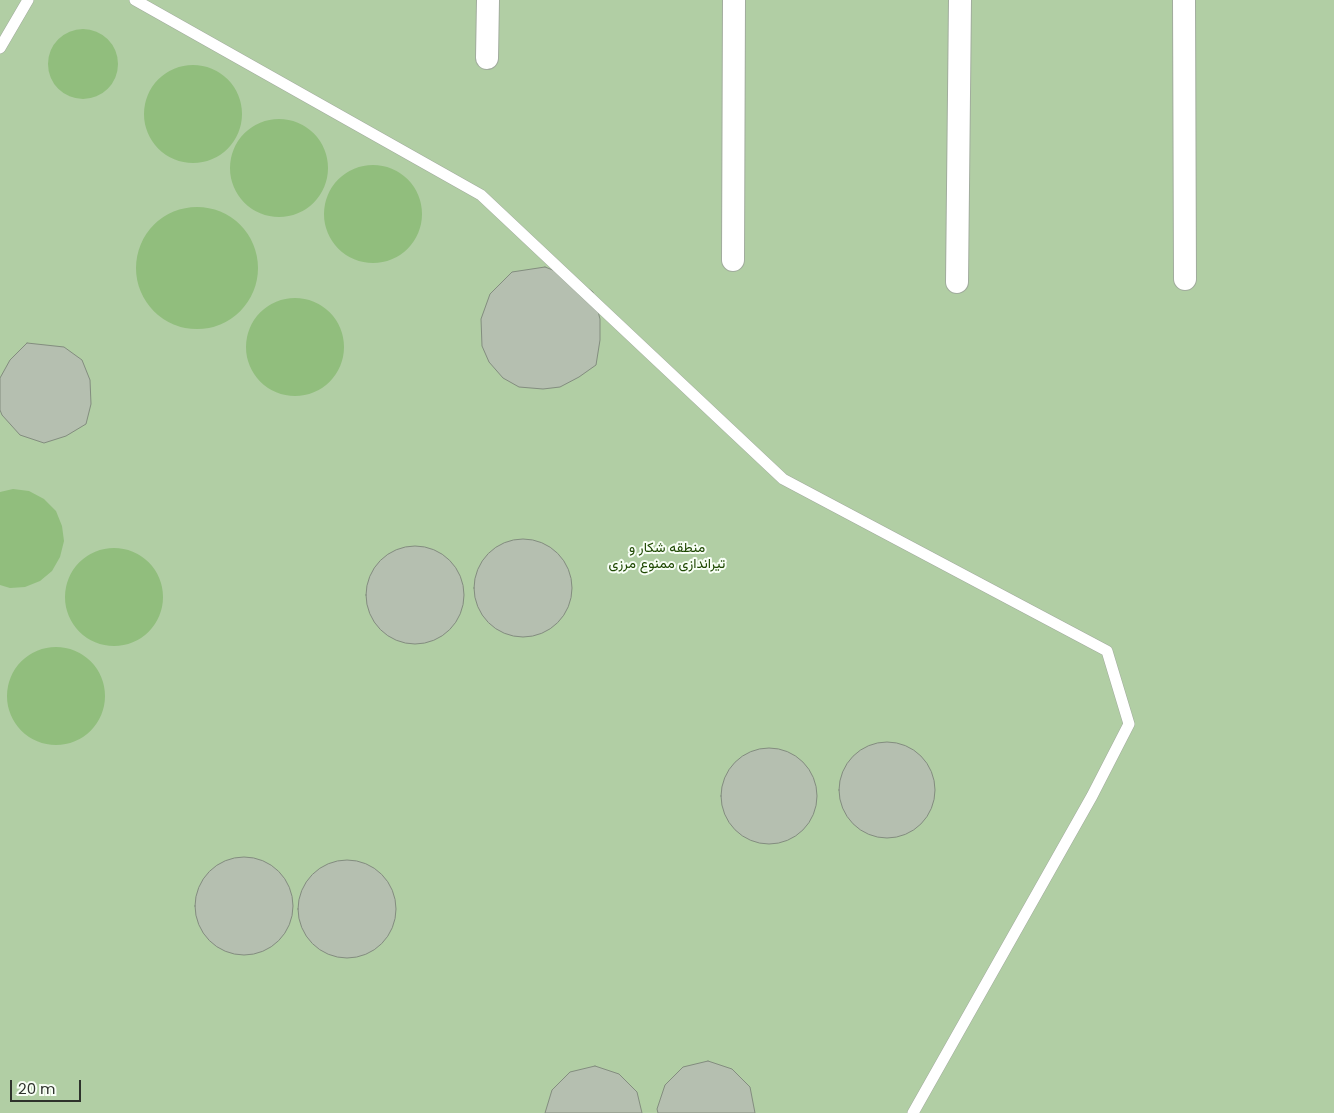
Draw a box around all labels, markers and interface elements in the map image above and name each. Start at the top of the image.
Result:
park label: منطقه شکار و تیراندازی ممنوع مرزی [609,540,725,572]
scale bar [12,1070,84,1102]
text: 20 m [18,1078,56,1099]

